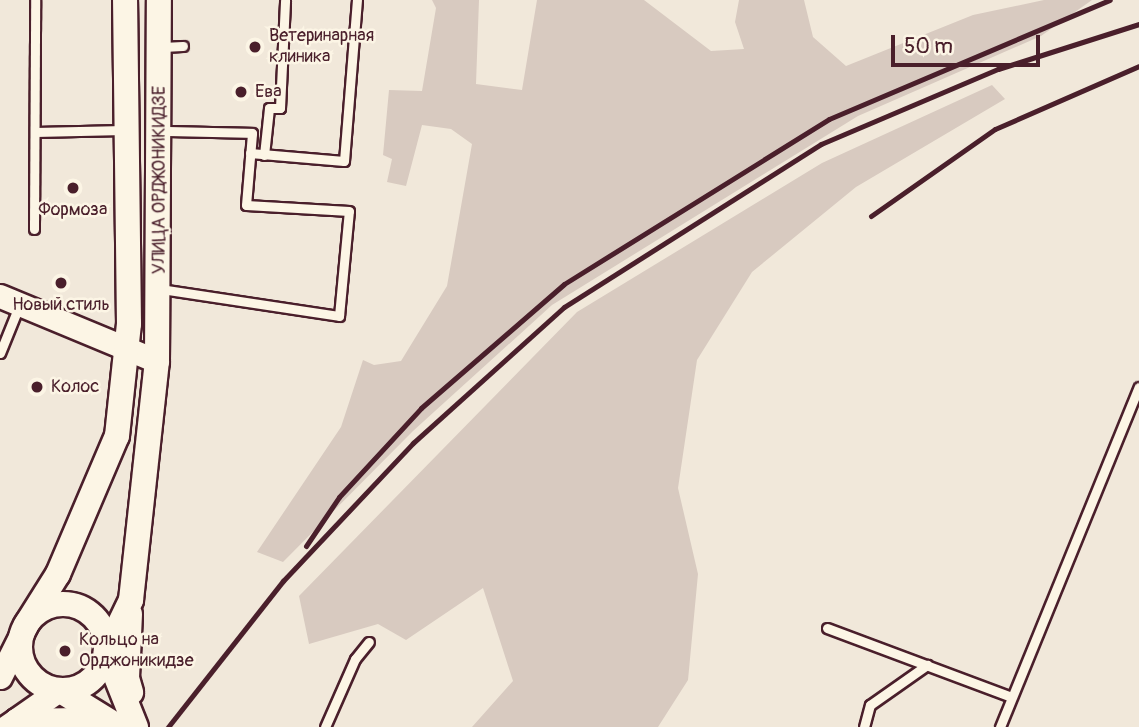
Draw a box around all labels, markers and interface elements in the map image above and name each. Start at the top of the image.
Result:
scale bar [894,21,1043,65]
place label: Ветеринарная клиника [269,26,374,68]
text: 50 m [904,33,953,60]
marker: Ветеринарная клиника [247,39,263,55]
place label: Ева [255,81,282,103]
marker: Ева [233,84,249,100]
street label: УЛИЦА ОРДЖОНИКИДЗЕ [149,86,171,274]
marker: Формоза [65,180,81,196]
place label: Формоза [39,199,107,221]
marker: Новый стиль [53,275,69,291]
place label: Новый стиль [12,294,110,316]
place label: Колос [51,376,99,398]
marker: Колос [29,379,45,395]
place label: Кольцо на Орджоникидзе [79,630,194,672]
marker: Кольцо на Орджоникидзе [57,643,73,659]

